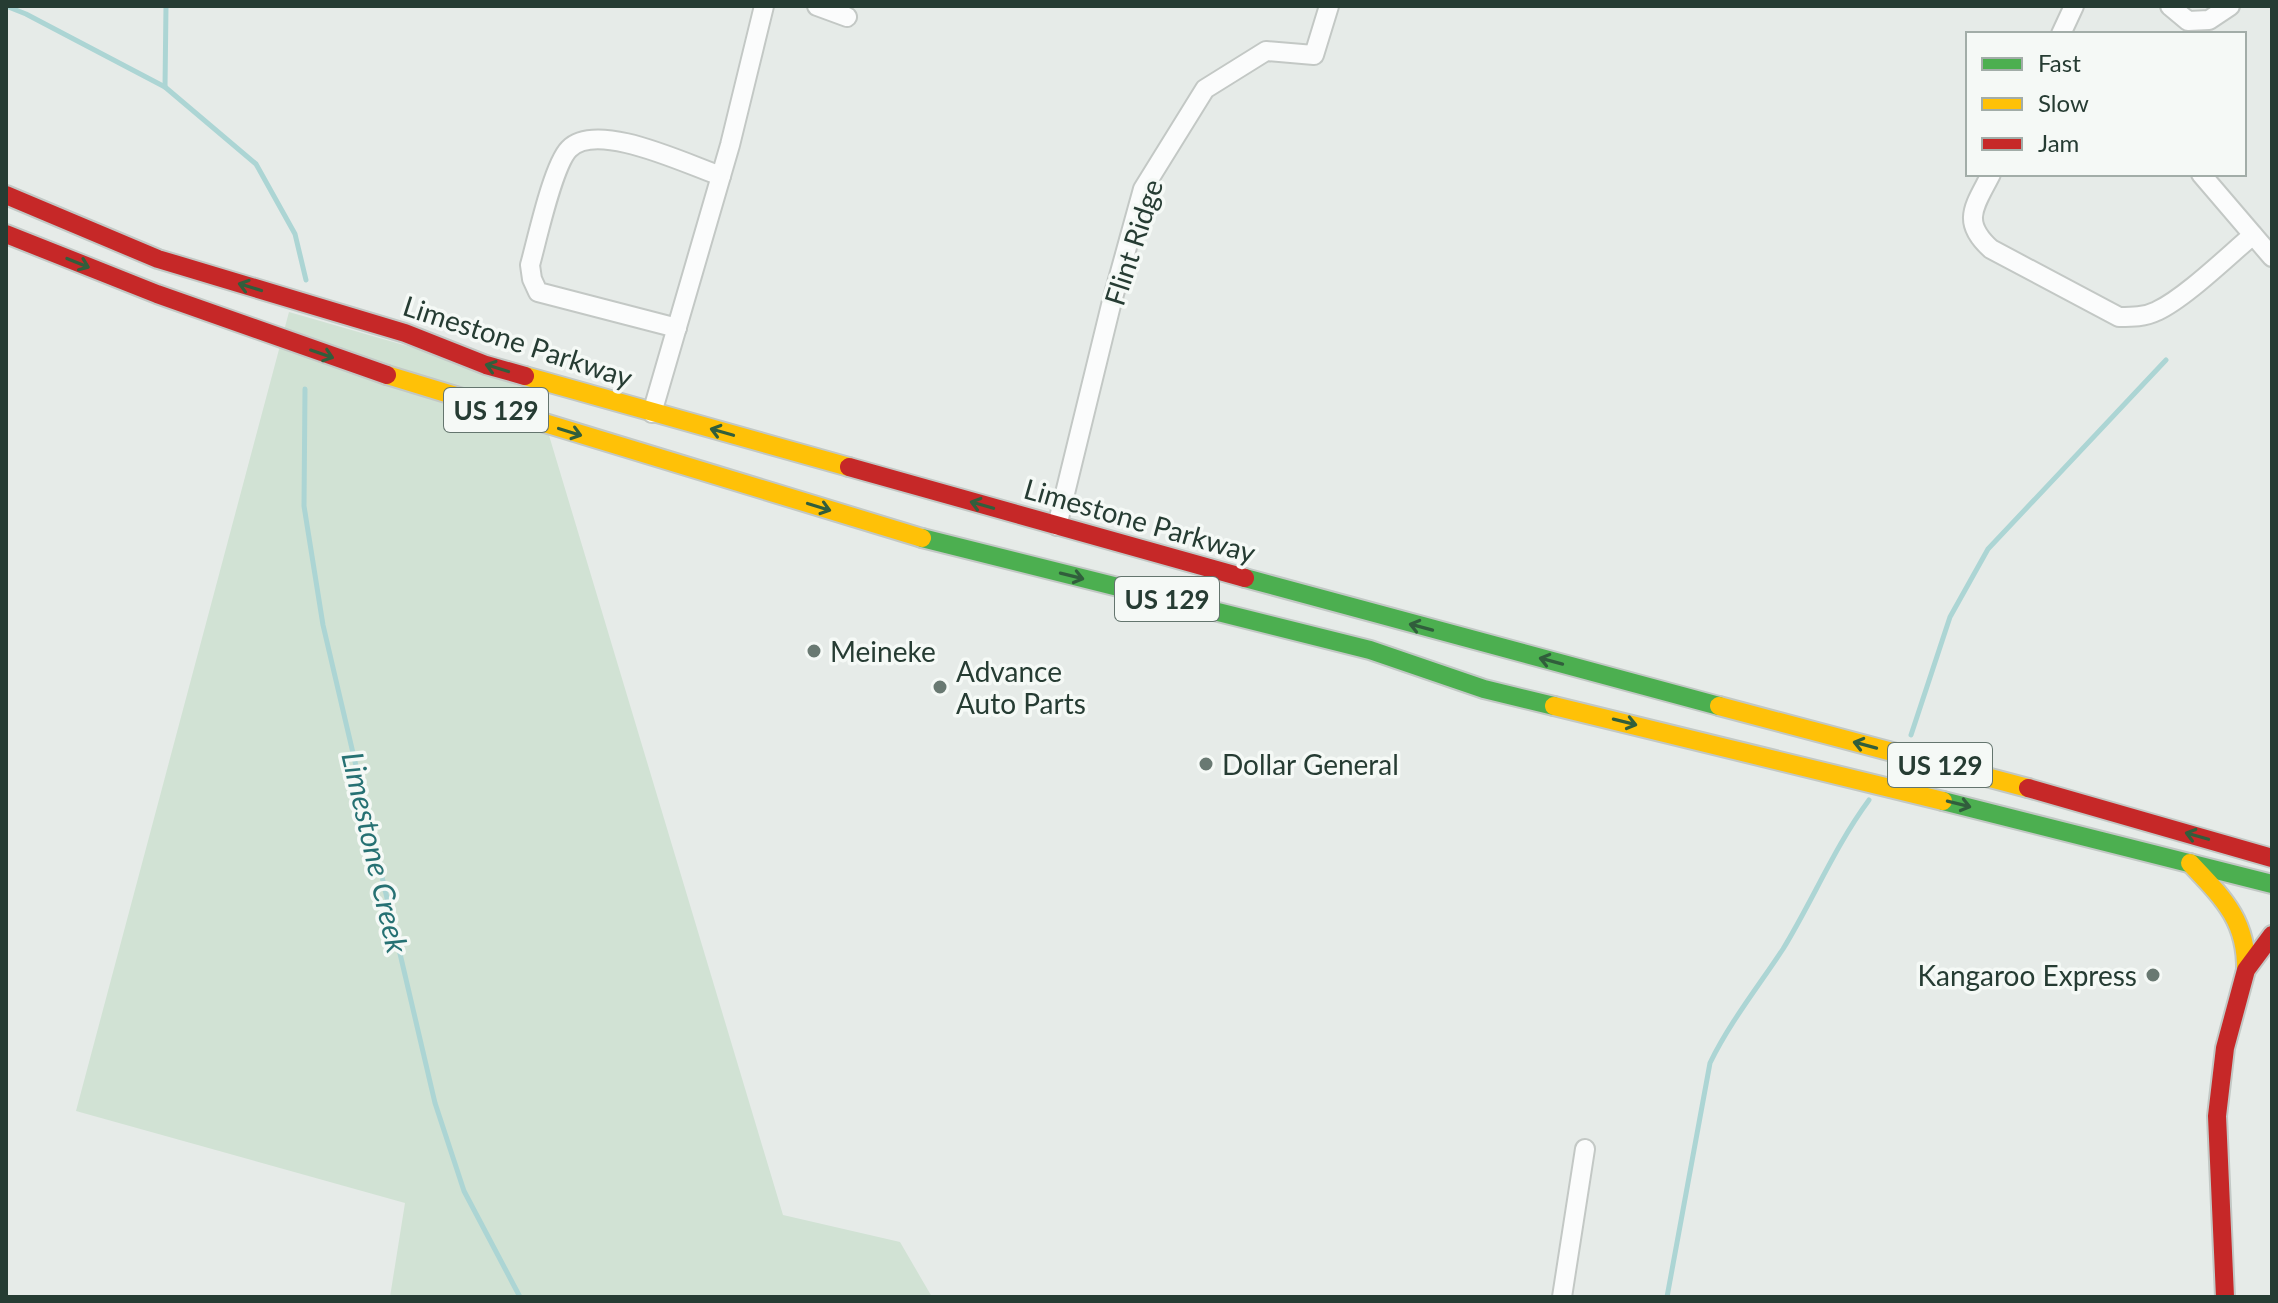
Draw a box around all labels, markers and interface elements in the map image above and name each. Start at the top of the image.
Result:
legend [1966,32,2246,176]
text: Fast [2038,48,2081,77]
text: Slow [2038,88,2089,117]
text: Jam [2038,128,2079,157]
street label: Flint Ridge [1097,175,1169,309]
one-way arrow [65,257,90,271]
one-way arrow [237,279,263,294]
street label: Limestone Parkway [399,288,637,394]
one-way arrow [309,347,334,362]
one-way arrow [484,360,510,375]
road number: US 129 [444,388,548,432]
one-way arrow [710,424,736,439]
one-way arrow [557,426,582,441]
street label: Limestone Parkway [1020,471,1260,569]
one-way arrow [969,496,995,511]
one-way arrow [806,501,831,515]
one-way arrow [1059,569,1085,584]
road number: US 129 [1115,577,1219,621]
one-way arrow [1409,618,1435,633]
place label: Meineke [830,634,936,668]
marker: Meineke [805,642,823,660]
one-way arrow [1539,653,1565,668]
place label: Advance Auto Parts [956,654,1086,720]
marker: Advance Auto Parts [931,678,949,696]
one-way arrow [1611,716,1637,731]
one-way arrow [1853,736,1879,751]
road number: US 129 [1888,743,1992,787]
place label: Dollar General [1222,747,1399,781]
water label: Limestone Creek [335,748,417,957]
marker: Dollar General [1197,755,1215,773]
one-way arrow [1945,798,1971,813]
one-way arrow [2185,828,2211,843]
place label: Kangaroo Express [1918,958,2137,992]
marker: Kangaroo Express [2144,966,2162,984]

